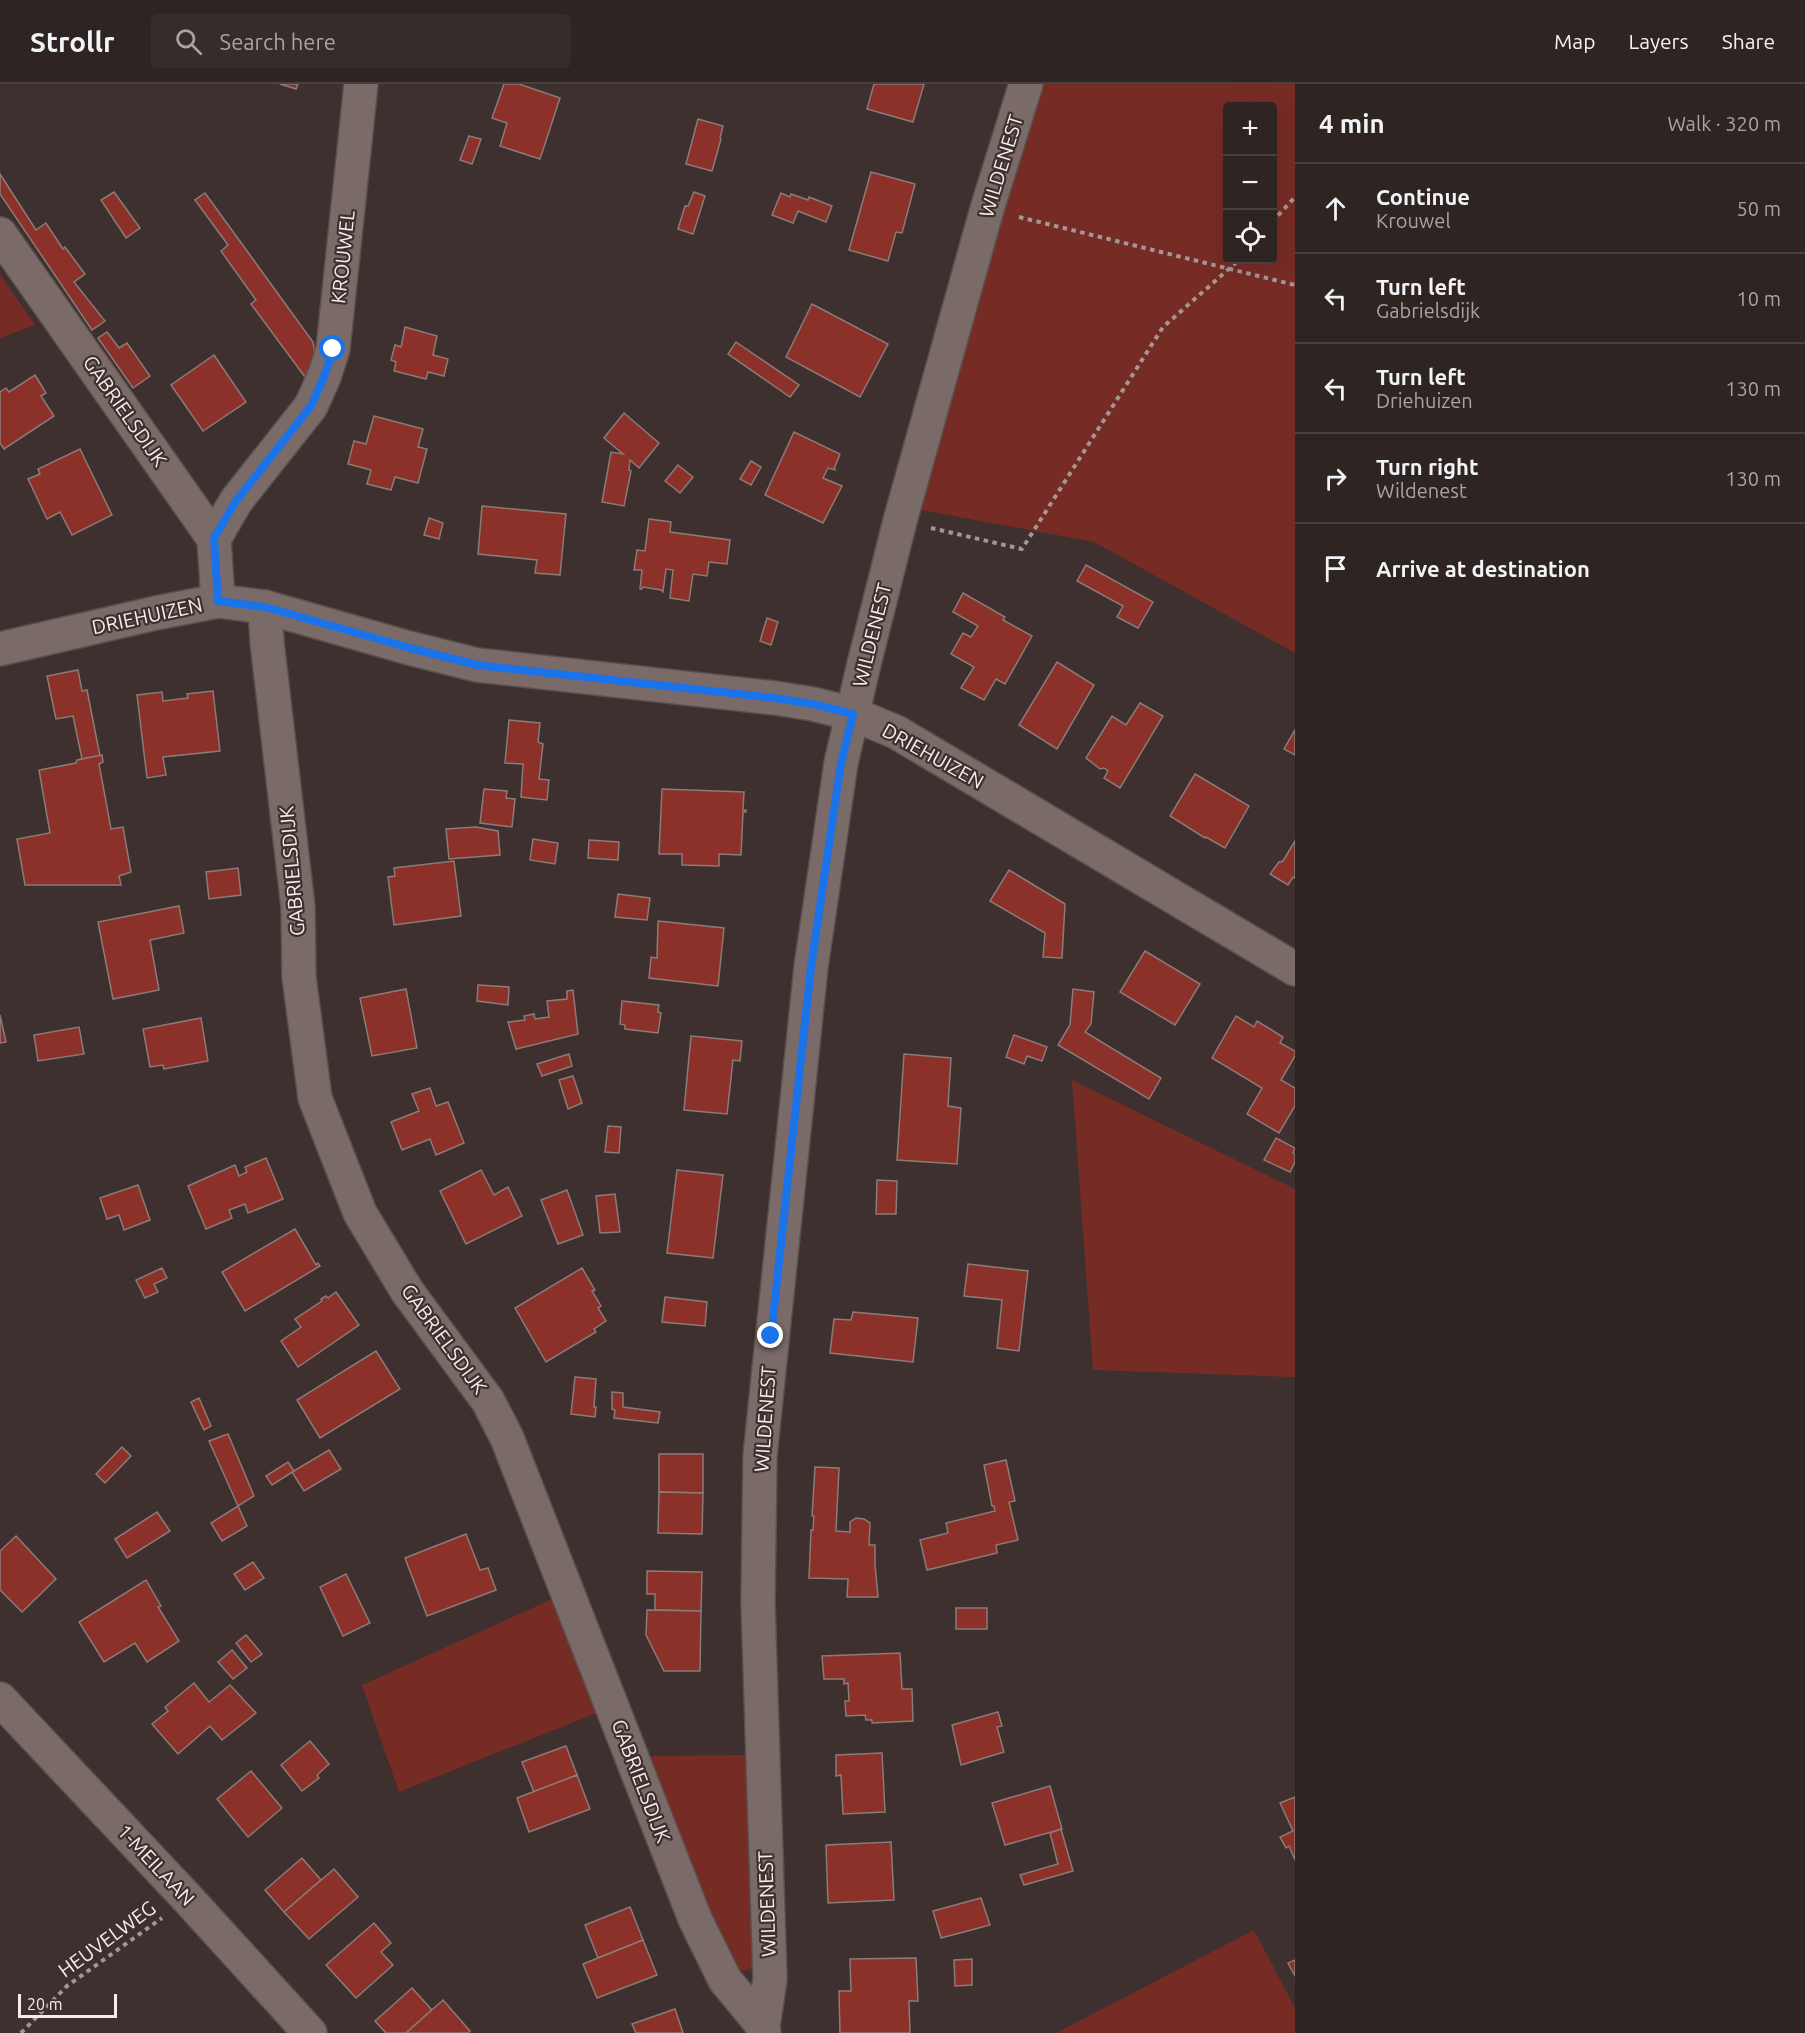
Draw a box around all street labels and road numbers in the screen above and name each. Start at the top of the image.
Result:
street label: WILDENEST [974,112,1027,220]
street label: KROUWEL [326,209,359,305]
street label: GABRIELSDIJK [79,351,172,471]
street label: WILDENEST [848,581,896,689]
street label: DRIEHUIZEN [89,593,204,638]
street label: DRIEHUIZEN [878,718,988,793]
street label: GABRIELSDIJK [274,805,309,937]
street label: GABRIELSDIJK [397,1279,492,1398]
street label: WILDENEST [749,1365,780,1473]
street label: GABRIELSDIJK [607,1716,675,1846]
street label: 1-MEILAAN [113,1819,200,1910]
street label: WILDENEST [753,1851,780,1957]
street label: HEUVELWEG [54,1896,160,1982]

